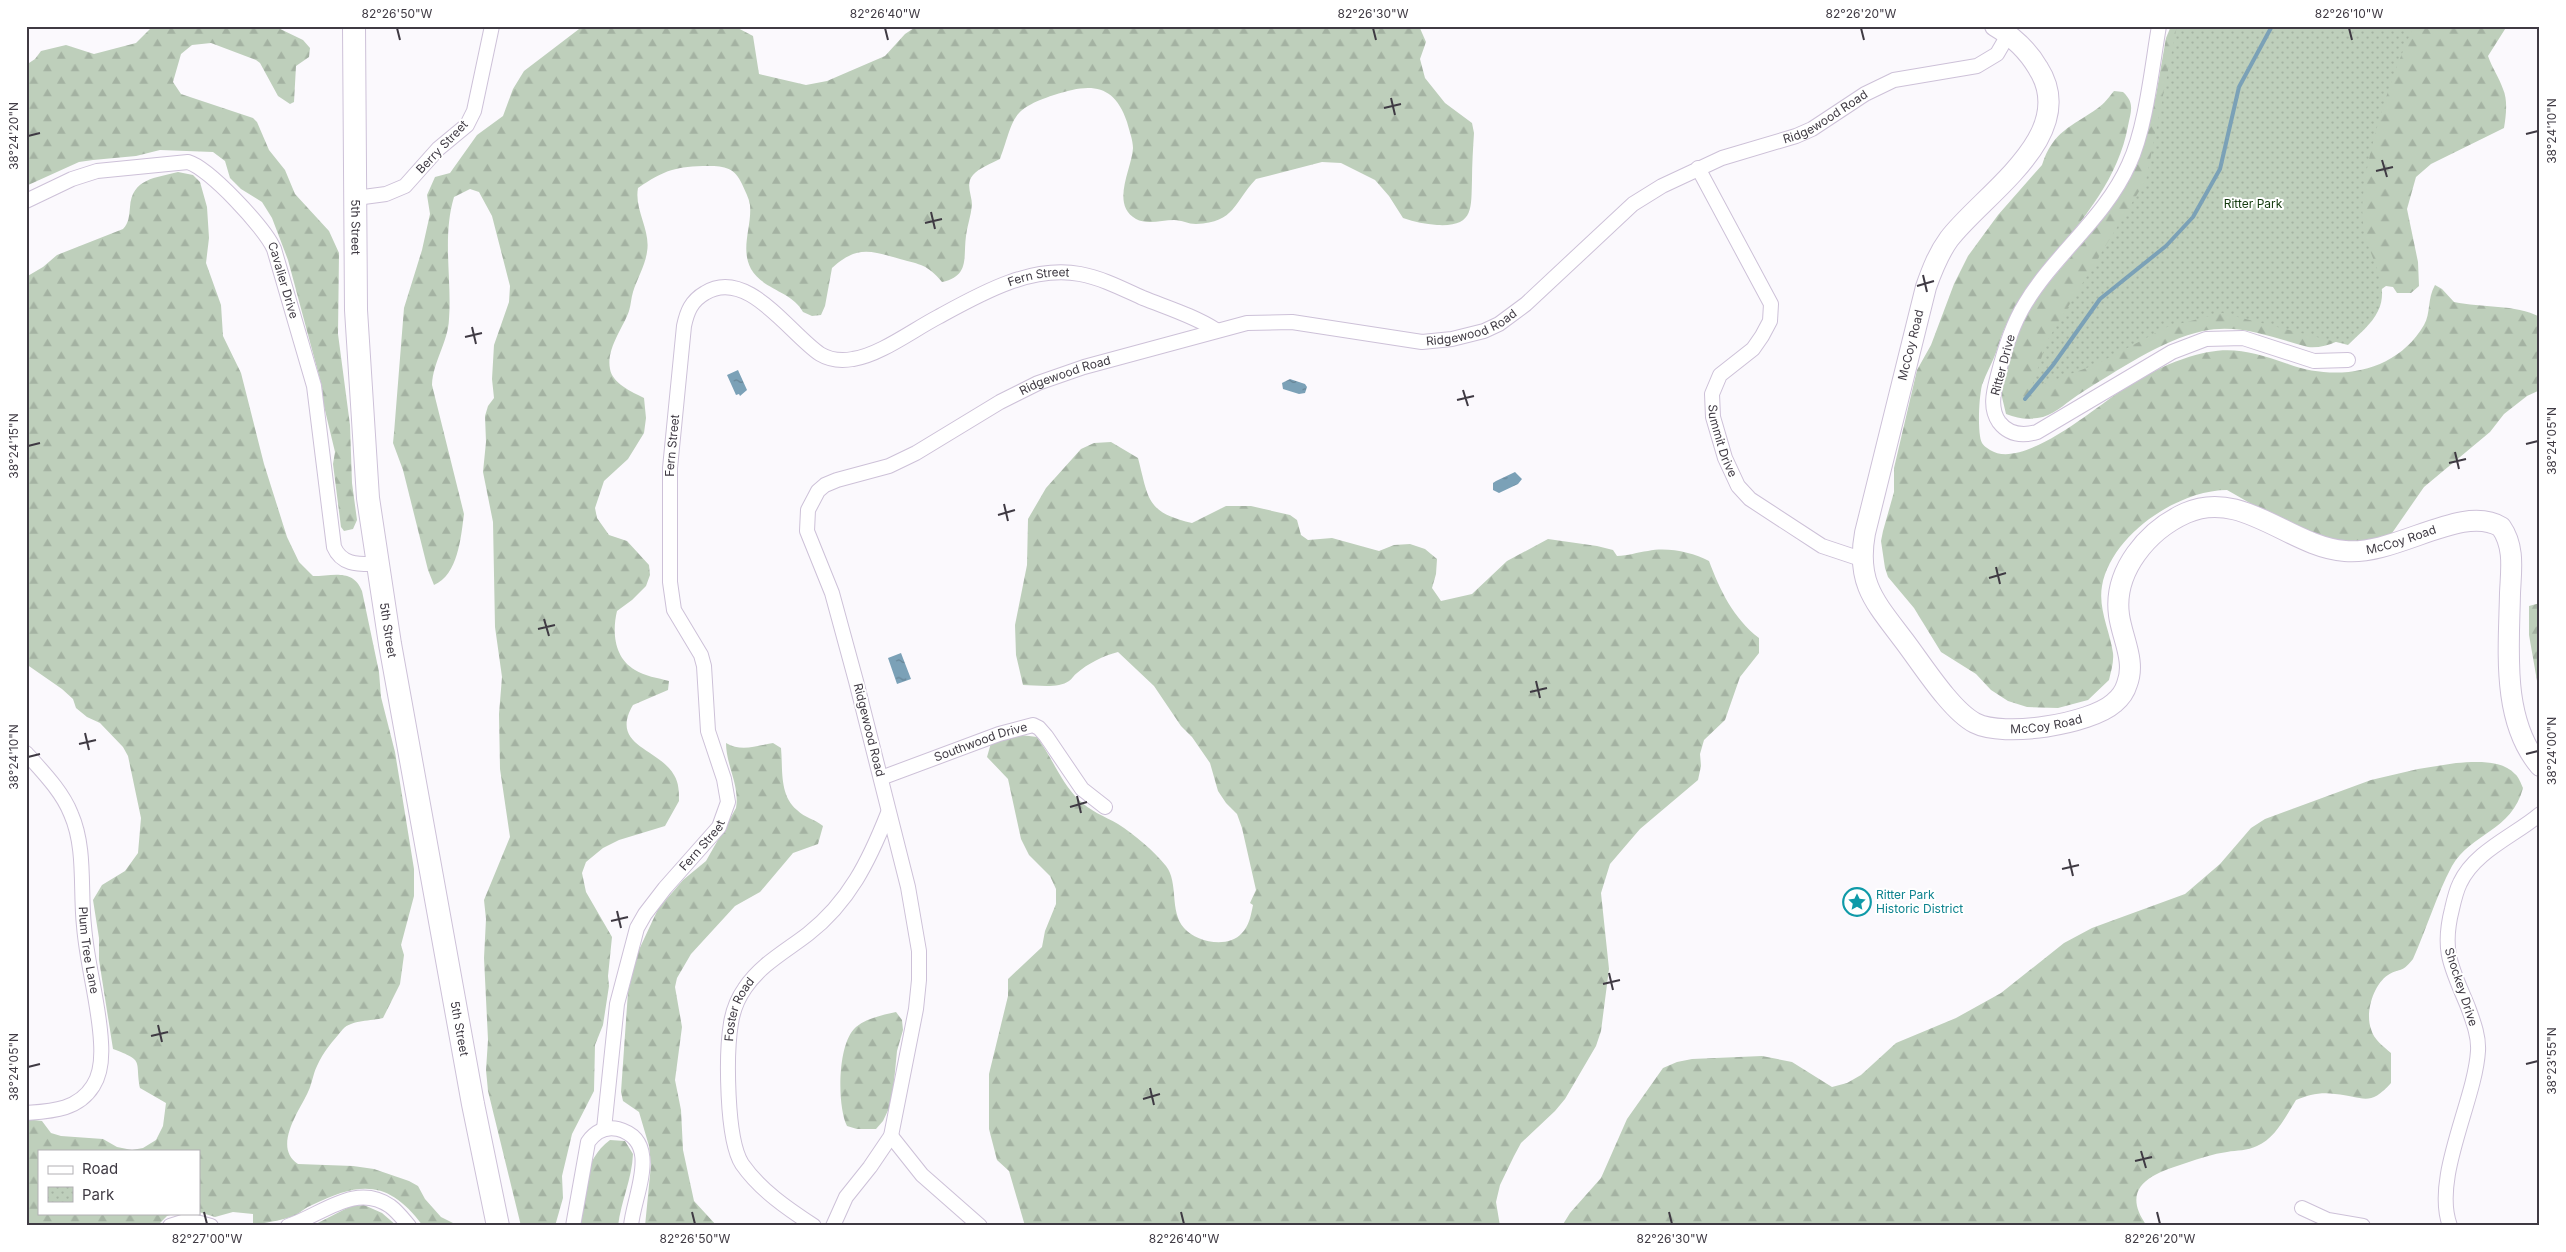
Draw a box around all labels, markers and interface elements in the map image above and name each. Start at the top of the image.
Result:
text: 82°26'50"W [362,6,433,21]
text: 82°26'40"W [850,6,920,21]
text: 82°26'30"W [1338,6,1409,21]
text: 82°26'20"W [1826,6,1897,21]
text: 82°26'10"W [2315,6,2383,21]
street label: Ridgewood Road [1781,86,1870,146]
text: 38°24'10"N [2544,98,2559,164]
text: 38°24'20"N [6,102,21,170]
street label: Berry Street [413,117,471,176]
park label: Ritter Park [2224,196,2283,211]
street label: 5th Street [348,199,364,255]
street label: Cavalier Drive [265,239,302,320]
street label: Fern Street [1005,264,1070,289]
street label: Ridgewood Road [1425,306,1519,349]
street label: McCoy Road [1894,308,1927,382]
street label: Ritter Drive [1987,333,2018,397]
street label: Ridgewood Road [1017,352,1112,398]
street label: Summit Drive [1705,404,1741,479]
text: 38°24'05"N [2544,407,2559,475]
text: 38°24'15"N [6,413,21,479]
street label: Fern Street [662,414,682,477]
street label: McCoy Road [2365,522,2438,557]
street label: 5th Street [377,601,400,659]
street label: Ridgewood Road [851,682,888,778]
street label: McCoy Road [2010,711,2084,736]
text: 38°24'00"N [2544,717,2559,785]
street label: Southwood Drive [932,719,1029,765]
text: 38°24'10"N [6,724,21,790]
street label: Fern Street [676,818,728,874]
place icon: Ritter Park Historic District [1842,887,1872,917]
place label: Ritter Park Historic District [1876,887,1963,916]
street label: Plum Tree Lane [76,906,103,995]
street label: Shockey Drive [2442,946,2481,1028]
street label: Foster Road [721,974,757,1042]
street label: 5th Street [448,1000,472,1057]
text: 38°23'55"N [2544,1027,2559,1095]
text: 38°24'05"N [6,1033,21,1101]
legend [38,1150,200,1214]
text: Road [82,1159,118,1178]
text: Park [82,1185,115,1204]
text: 82°27'00"W [172,1231,242,1246]
text: 82°26'50"W [660,1231,731,1246]
text: 82°26'40"W [1149,1231,1219,1246]
text: 82°26'30"W [1637,1231,1708,1246]
text: 82°26'20"W [2125,1231,2196,1246]

